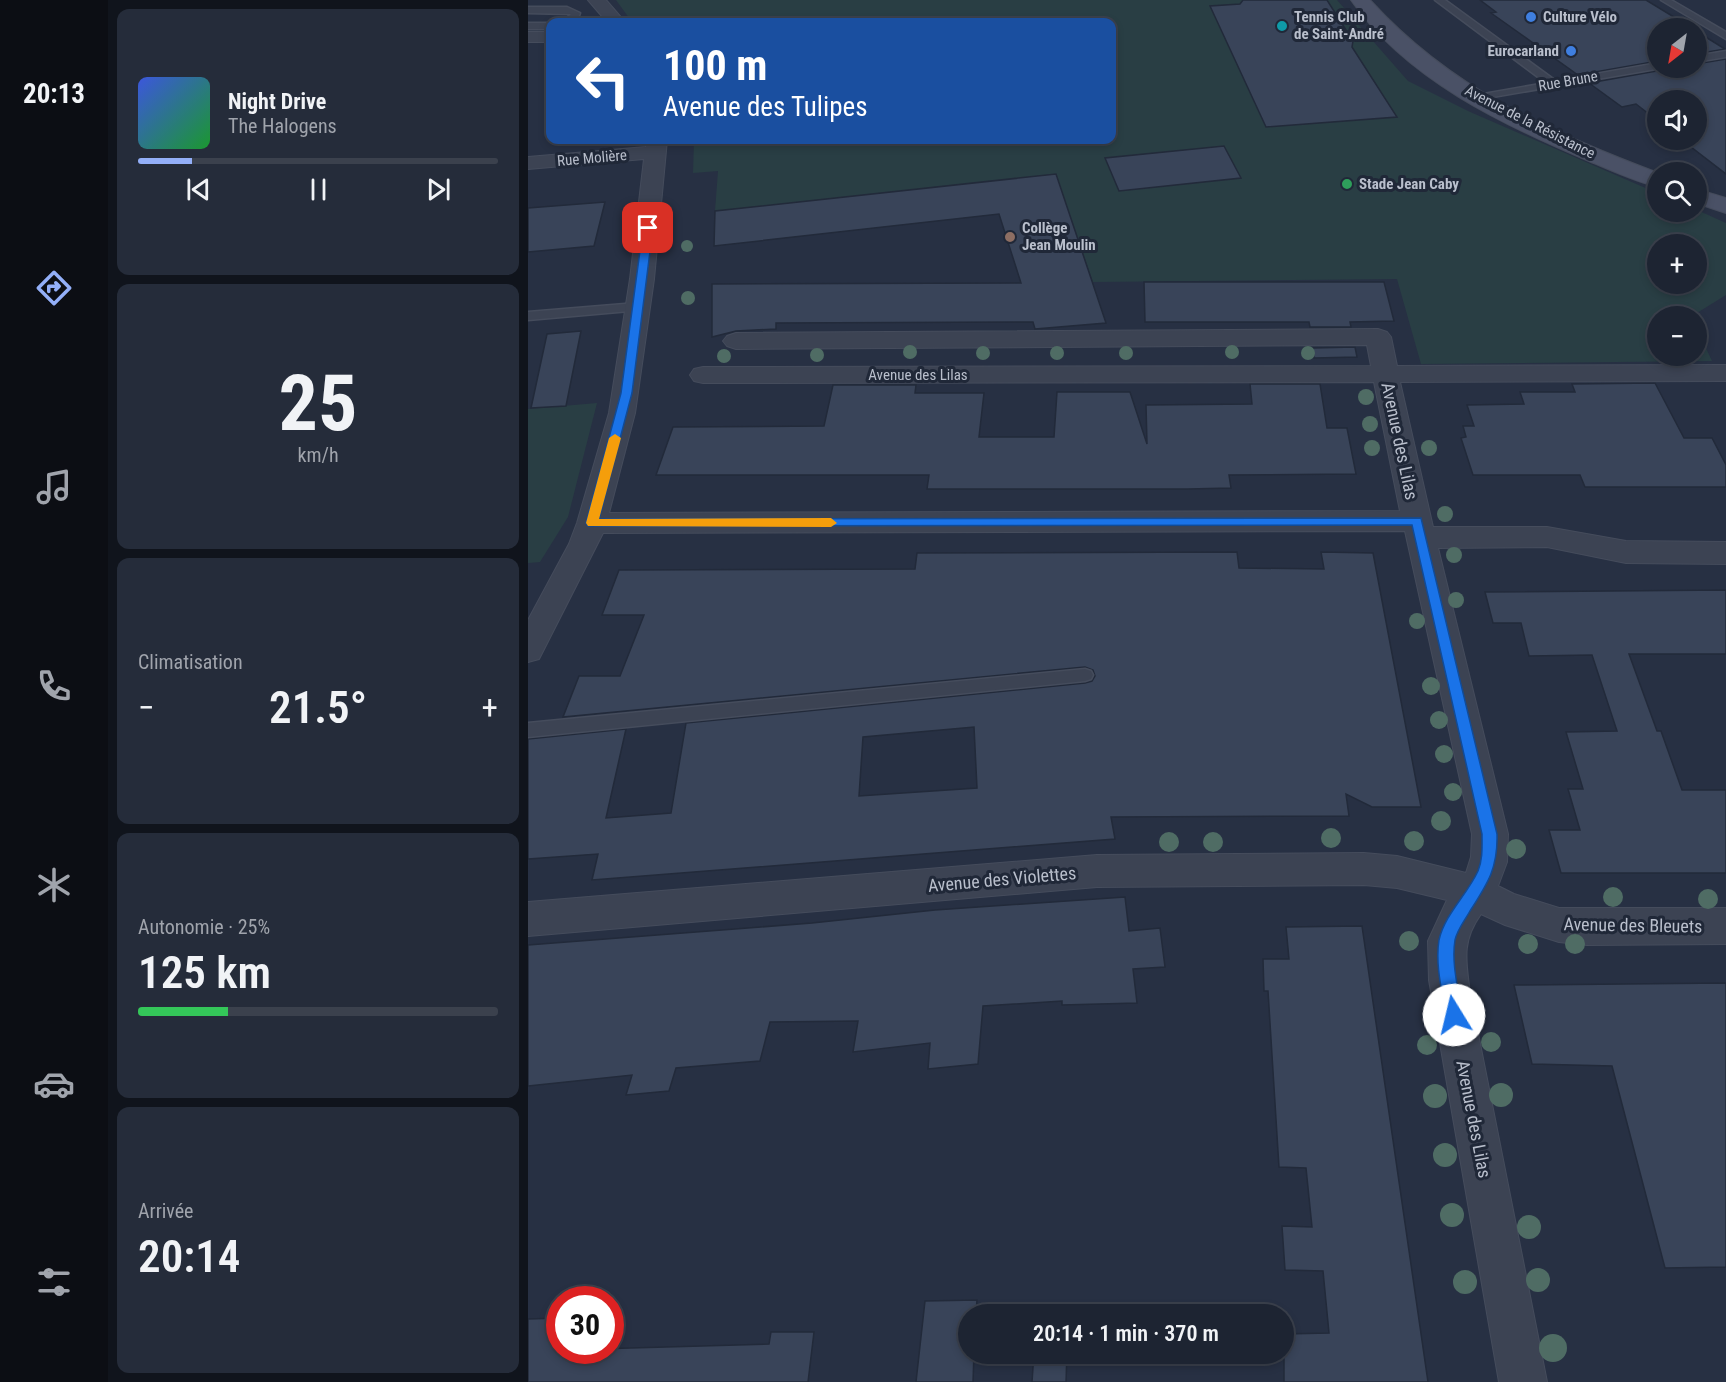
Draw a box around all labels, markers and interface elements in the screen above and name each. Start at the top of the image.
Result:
place label: Tennis Club de Saint-André [1294,8,1384,43]
place label: Culture Vélo [1543,8,1617,26]
marker: Culture Vélo [1524,10,1538,24]
north arrow [1647,18,1707,78]
map controls [1647,18,1707,366]
marker: Tennis Club de Saint-André [1275,19,1289,33]
text: 100 m [663,41,768,90]
icon: left [564,42,642,120]
place label: Eurocarland [1488,42,1559,60]
marker: Eurocarland [1564,44,1578,58]
street label: Rue Brune [1537,67,1599,95]
text: 20:13 [23,78,85,110]
street label: Avenue de la Résistance [1462,81,1598,163]
text: Night Drive [228,89,326,114]
button: sound [1647,90,1707,150]
text: Avenue des Tulipes [663,91,868,123]
text: The Halogens [228,114,337,138]
street label: Rue Molière [556,146,628,170]
button: search [1647,162,1707,222]
icon: previous [182,173,215,206]
icon: pause [302,173,335,206]
icon: next [422,173,455,206]
place label: Stade Jean Caby [1359,175,1459,193]
marker: Stade Jean Caby [1340,177,1354,191]
pin [622,202,673,253]
icon: arrive [631,211,664,244]
place label: Collège Jean Moulin [1022,219,1096,254]
marker: Collège Jean Moulin [1003,230,1017,244]
button: + [1647,234,1707,294]
icon: directions [33,267,75,309]
button: − [1647,306,1707,366]
text: 25 [279,358,357,449]
street label: Avenue des Lilas [868,366,968,384]
street label: Avenue des Lilas [1377,380,1423,502]
text: km/h [297,443,339,467]
icon: music [33,466,75,508]
text: Climatisation [138,650,243,674]
icon: phone [33,665,75,707]
text: 21.5° [269,681,367,734]
text: − [138,688,155,727]
text: + [482,688,498,727]
street label: Avenue des Violettes [927,862,1077,896]
icon: climate [33,864,75,906]
street label: Avenue des Bleuets [1563,913,1703,937]
text: Autonomie · 25% [138,915,270,939]
text: 125 km [138,946,271,999]
position arrow [1422,983,1486,1047]
street label: Avenue des Lilas [1452,1058,1496,1180]
icon: car [33,1063,75,1105]
text: Arrivée [138,1199,194,1223]
text: 20:14 [138,1230,240,1283]
icon: filters [33,1261,75,1303]
speed limit sign: 30 [546,1286,624,1364]
text: 20:14 · 1 min · 370 m [1033,1321,1219,1346]

